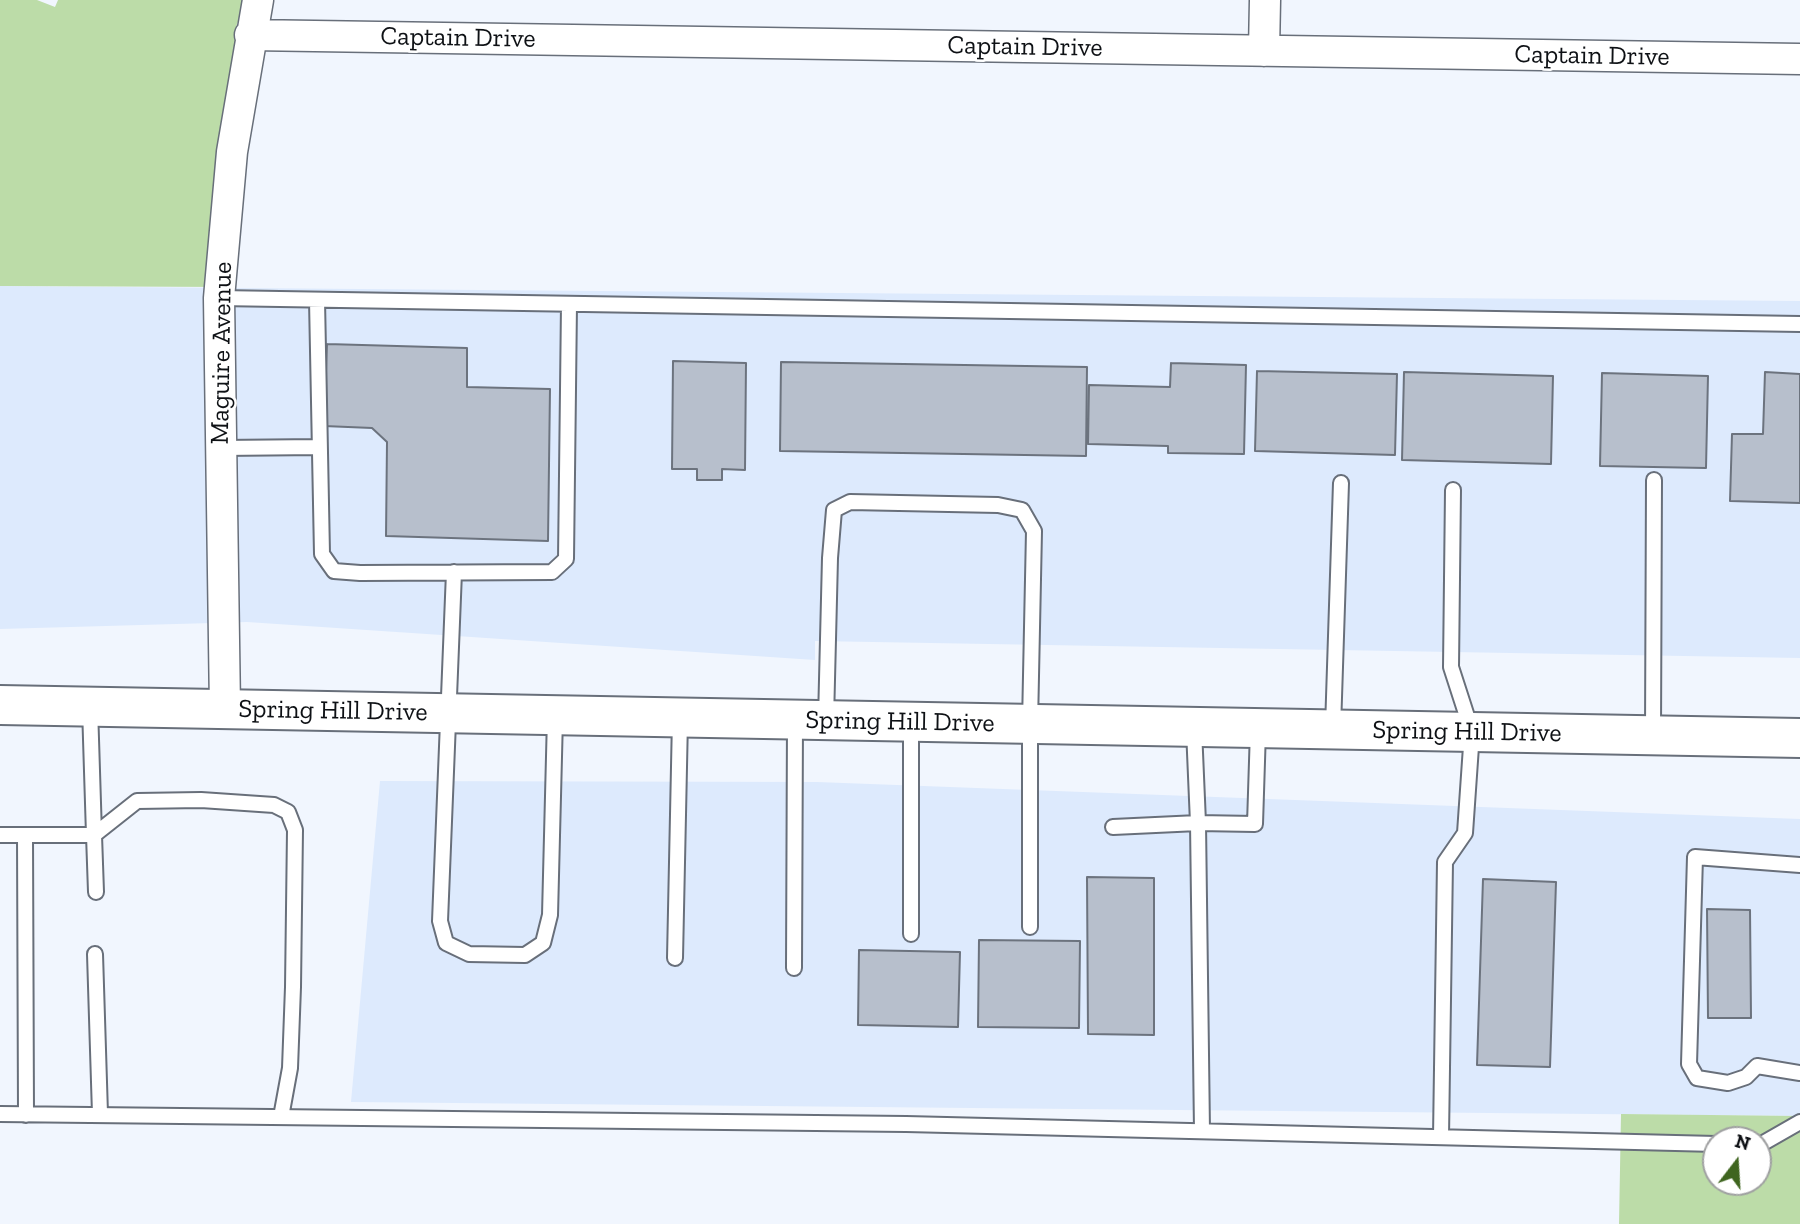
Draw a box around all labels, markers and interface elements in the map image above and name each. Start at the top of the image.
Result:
street label: Captain Drive [380,21,536,55]
street label: Captain Drive [947,30,1103,64]
street label: Captain Drive [1514,39,1670,73]
street label: Maguire Avenue [205,261,239,445]
street label: Spring Hill Drive [238,694,428,728]
street label: Spring Hill Drive [805,705,995,739]
street label: Spring Hill Drive [1372,715,1562,749]
north arrow [1702,1126,1772,1196]
text: N [1732,1129,1753,1155]

